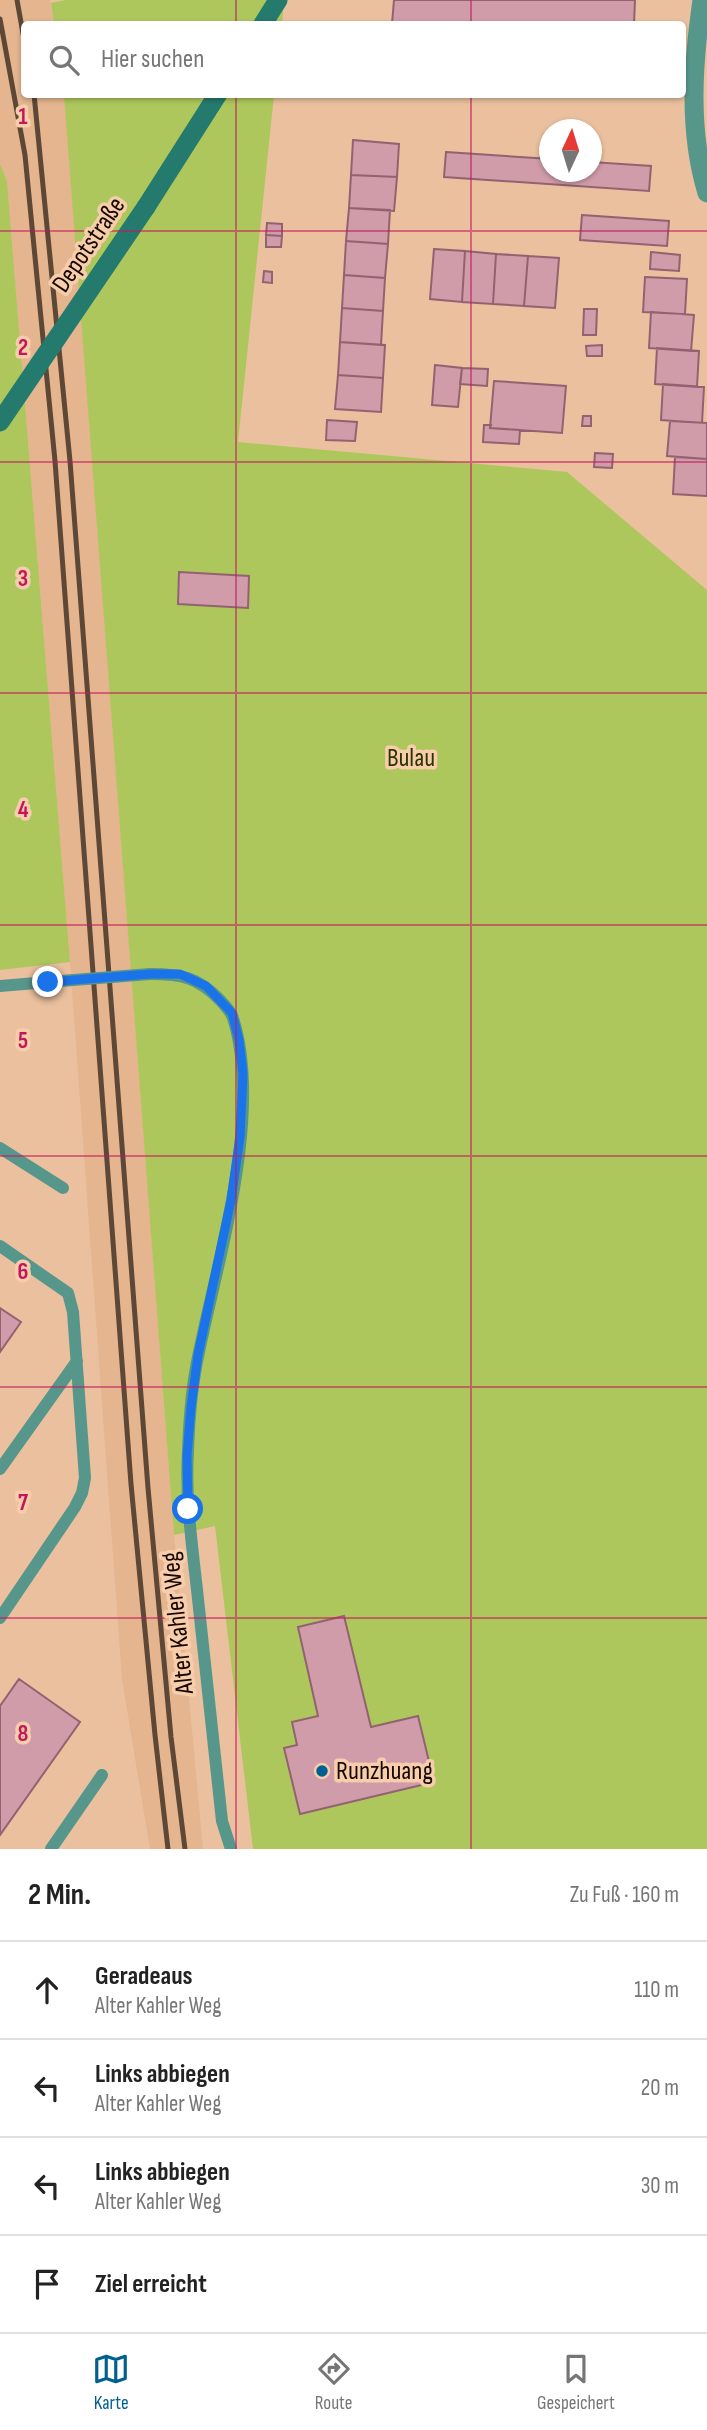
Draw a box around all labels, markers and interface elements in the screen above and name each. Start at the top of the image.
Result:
search box [21,21,686,98]
icon: search [45,41,83,79]
text: Hier suchen [101,44,204,75]
text: 1 [18,103,28,131]
north arrow [539,119,602,182]
street label: Depotstraße [46,191,132,299]
text: 2 [18,334,28,362]
text: 3 [18,565,28,593]
park label: Bulau [387,743,435,774]
text: 4 [18,796,29,824]
route end [32,966,63,997]
text: 5 [18,1027,28,1055]
text: 6 [18,1258,28,1286]
text: 7 [18,1489,28,1517]
route start [172,1493,203,1524]
street label: Alter Kahler Weg [155,1550,201,1697]
text: 8 [18,1720,29,1748]
place label: Runzhuang [336,1756,433,1787]
marker: Runzhuang [314,1763,330,1779]
text: 2 Min. [28,1877,91,1913]
text: Zu Fuß · 160 m [570,1881,679,1909]
text: Geradeaus [95,1961,193,1992]
icon: ahead [28,1971,66,2009]
text: 110 m [634,1976,679,2004]
text: Alter Kahler Weg [95,1992,222,2020]
text: Links abbiegen [95,2059,230,2090]
icon: left [28,2069,66,2107]
text: 20 m [641,2074,679,2102]
text: Alter Kahler Weg [95,2090,222,2118]
text: Links abbiegen [95,2157,230,2188]
icon: left [28,2167,66,2205]
text: 30 m [641,2172,679,2200]
text: Alter Kahler Weg [95,2188,222,2216]
icon: arrive [28,2265,66,2303]
text: Ziel erreicht [95,2269,207,2300]
tab: Karte [92,2350,130,2415]
tab: Route [315,2350,353,2415]
tab: Gespeichert [537,2350,615,2415]

